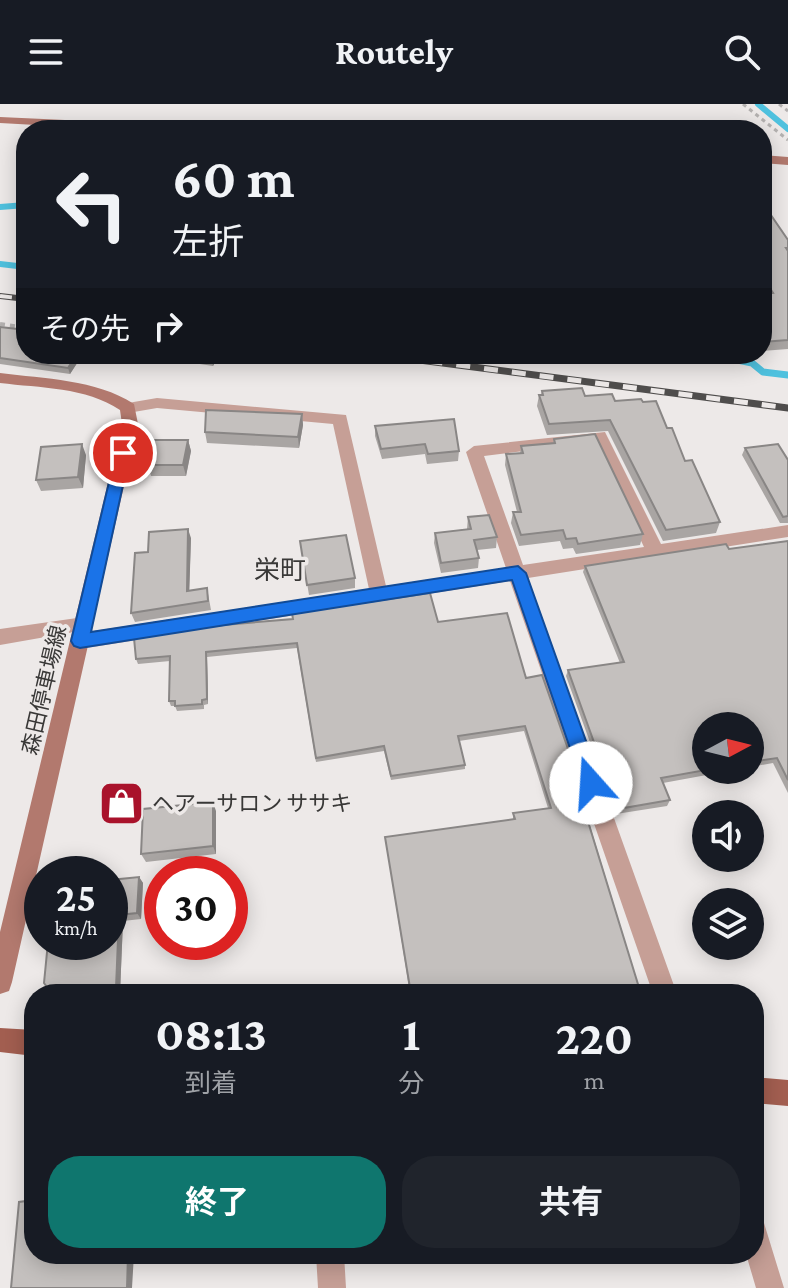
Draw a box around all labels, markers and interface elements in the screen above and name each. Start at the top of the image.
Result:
icon: menu [24,30,68,74]
icon: search [720,30,764,74]
text: Routely [335,32,453,72]
text: 60 m [172,147,295,209]
icon: left [40,152,144,256]
text: 左折 [172,222,244,262]
icon: right [146,304,190,348]
text: その先 [40,312,130,345]
pin [89,419,157,487]
icon: arrive [101,431,145,475]
district label: 栄町 [254,556,306,585]
street label: 森田停車場線 [17,623,71,757]
north arrow [692,712,764,784]
map controls [692,712,764,960]
position arrow [549,741,633,825]
shop icon: ヘアーサロン ササキ [97,779,145,827]
place label: ヘアーサロン ササキ [152,791,352,816]
button: sound [692,800,764,872]
speed limit sign: 30 [144,856,248,960]
text: 25 [56,875,96,920]
button: layers [692,888,764,960]
text: km/h [54,917,98,939]
text: 08:13 [155,1007,267,1060]
text: 1 [402,1007,420,1060]
text: 220 [555,1011,633,1064]
text: m [584,1066,605,1095]
text: 到着 [185,1069,237,1098]
text: 分 [398,1069,424,1098]
button: 終了 [48,1156,386,1248]
button: 共有 [402,1156,740,1248]

